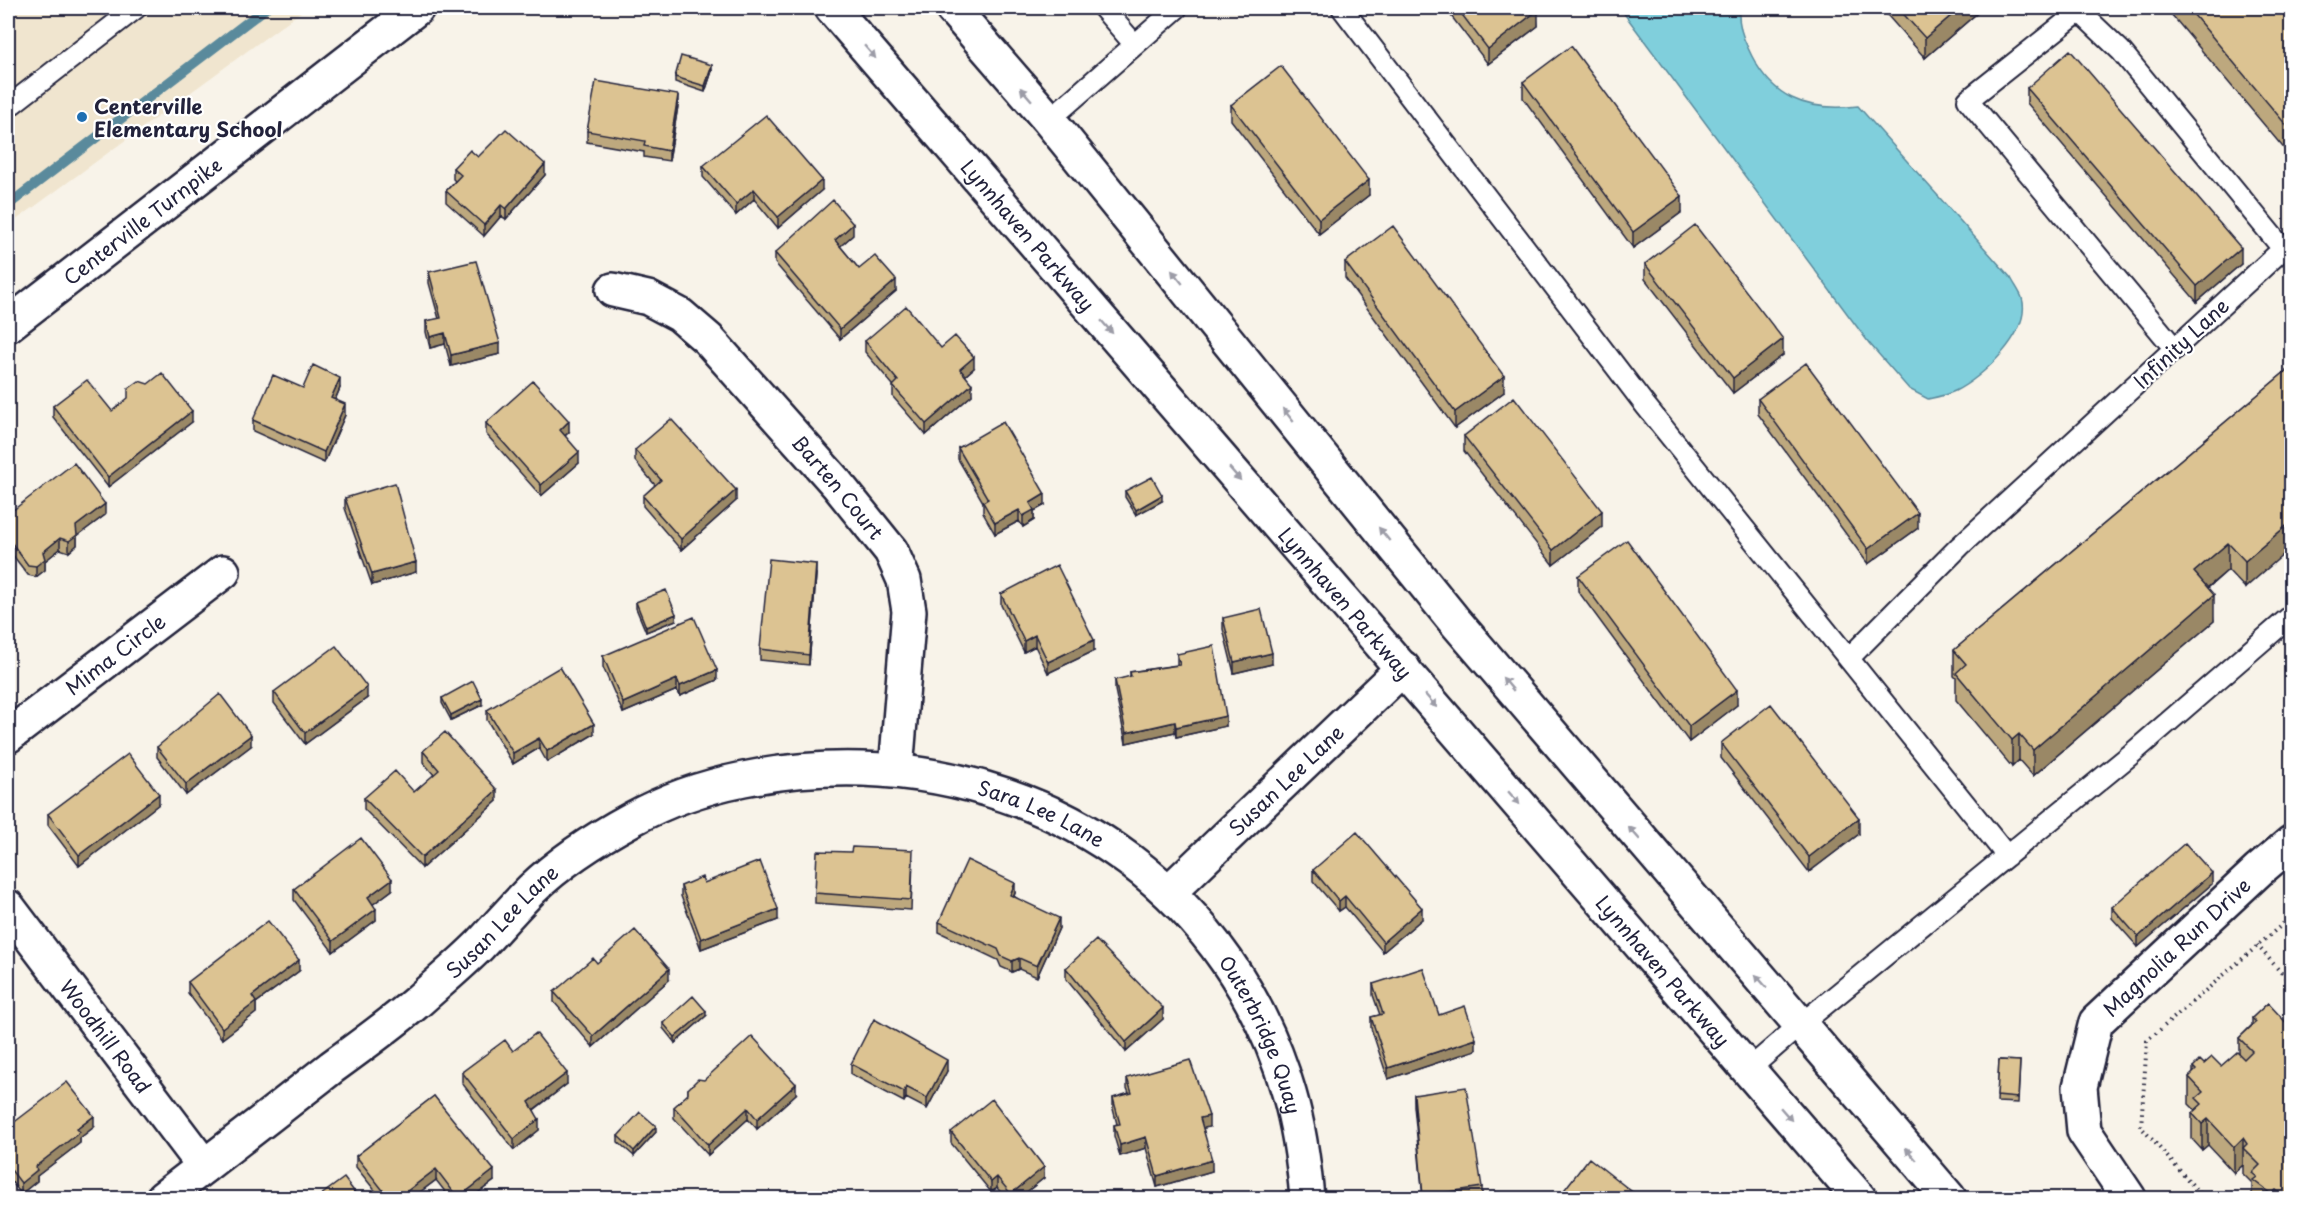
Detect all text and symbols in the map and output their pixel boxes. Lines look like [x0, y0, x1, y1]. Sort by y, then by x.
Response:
one-way arrow [863, 44, 876, 59]
one-way arrow [1020, 87, 1033, 102]
place label: Centerville Elementary School [94, 91, 282, 144]
marker: Centerville Elementary School [75, 110, 89, 124]
street label: Centerville Turnpike [57, 150, 228, 292]
street label: Lynnhaven Parkway [954, 153, 1102, 318]
one-way arrow [1170, 269, 1183, 285]
street label: Infinity Lane [2126, 291, 2236, 395]
one-way arrow [1100, 319, 1113, 334]
one-way arrow [1281, 407, 1294, 423]
street label: Barten Court [785, 428, 891, 546]
one-way arrow [1228, 466, 1241, 481]
street label: Lynnhaven Parkway [1271, 521, 1420, 686]
one-way arrow [1378, 526, 1391, 542]
street label: Mima Circle [59, 606, 172, 702]
one-way arrow [1502, 677, 1515, 692]
one-way arrow [1424, 693, 1437, 708]
street label: Susan Lee Lane [1221, 717, 1351, 843]
street label: Sara Lee Lane [974, 772, 1111, 854]
one-way arrow [1507, 790, 1520, 805]
one-way arrow [1628, 825, 1641, 841]
street label: Susan Lee Lane [439, 857, 565, 985]
street label: Magnolia Run Drive [2096, 870, 2257, 1023]
street label: Lynnhaven Parkway [1589, 888, 1737, 1053]
street label: Outerbridge Quay [1212, 949, 1309, 1117]
street label: Woodhill Road [53, 973, 159, 1099]
one-way arrow [1755, 973, 1768, 989]
one-way arrow [1780, 1106, 1793, 1122]
one-way arrow [1905, 1147, 1918, 1162]

